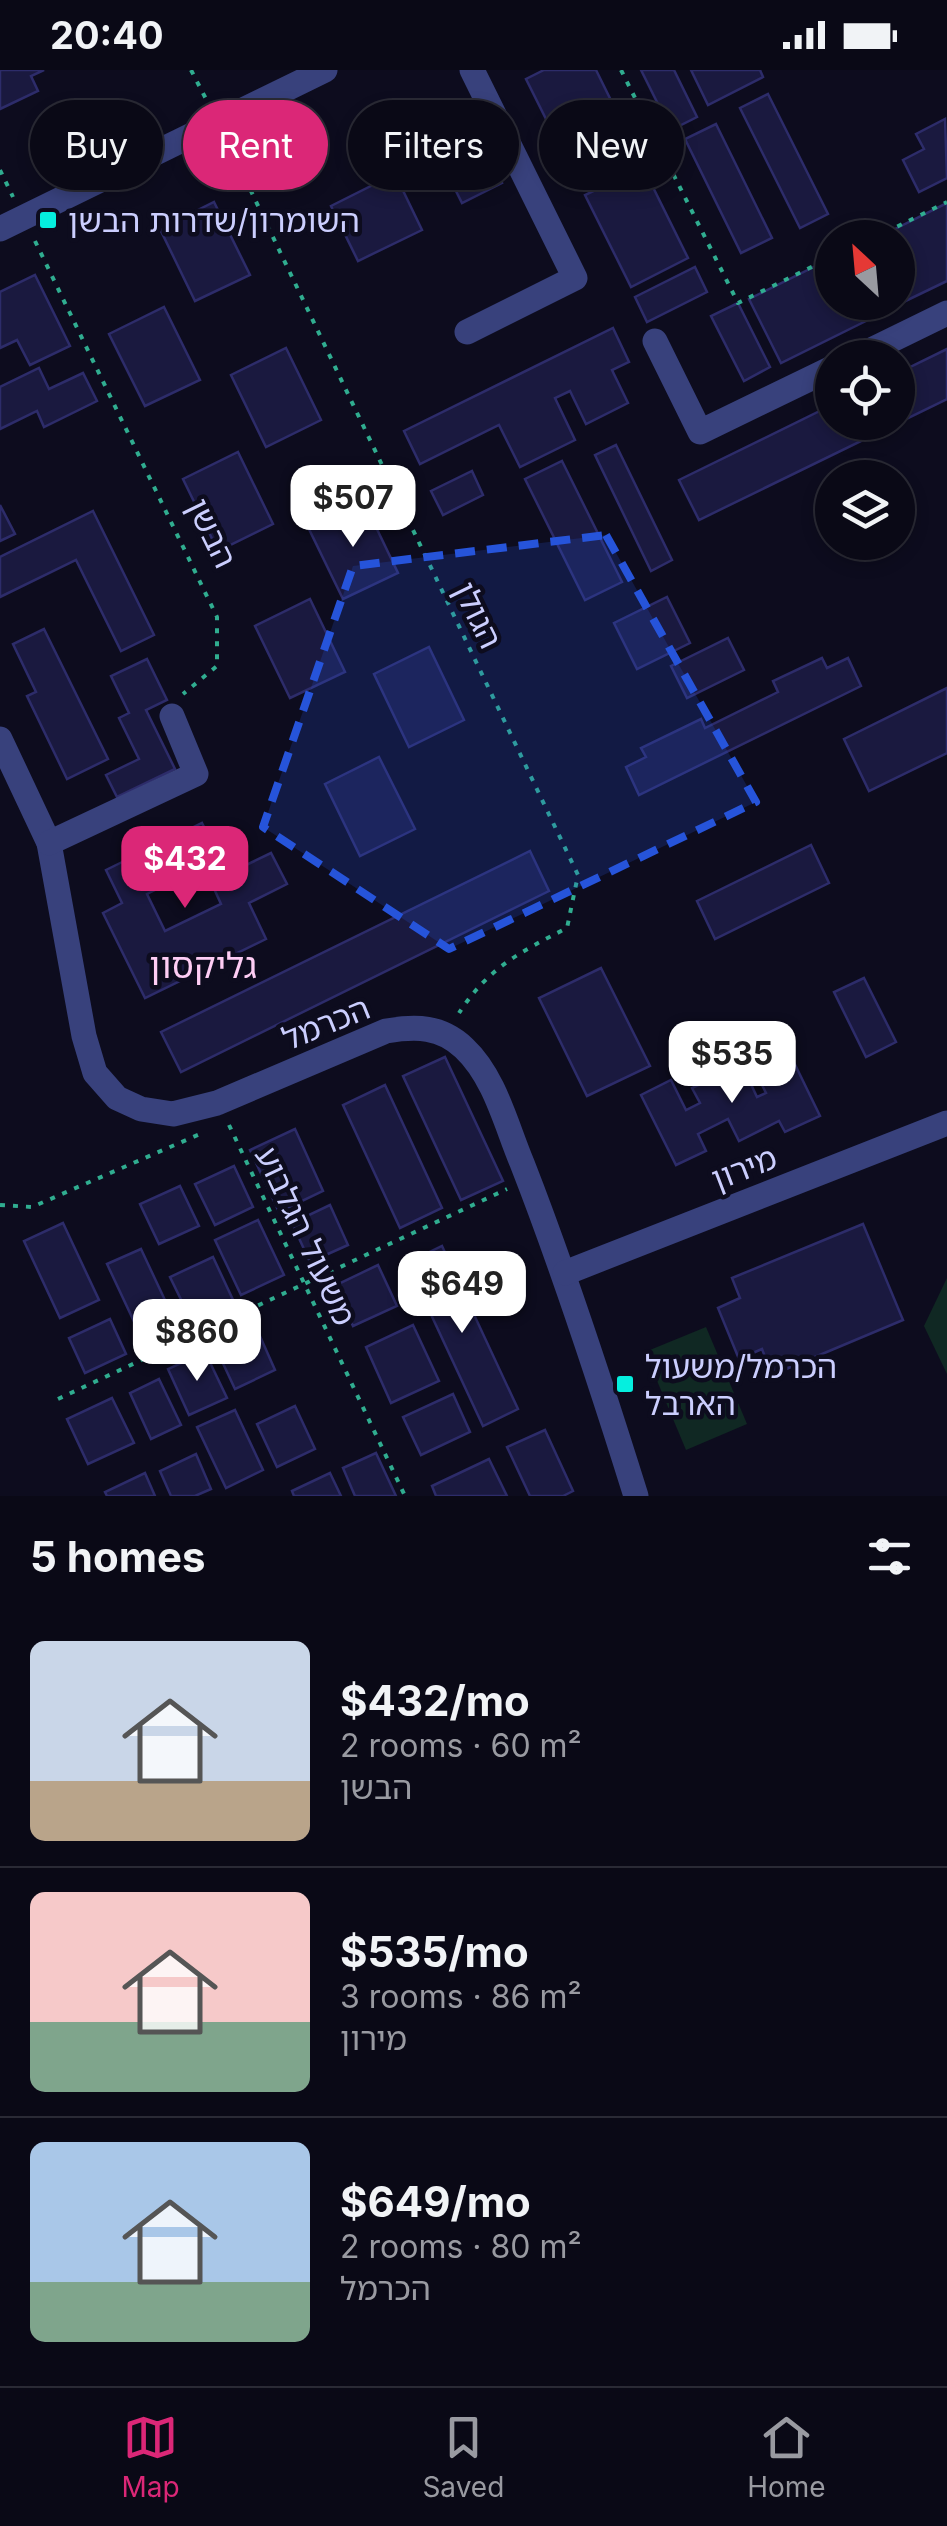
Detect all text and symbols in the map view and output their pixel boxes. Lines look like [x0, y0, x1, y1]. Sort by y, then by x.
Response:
text: 20:40 [50, 12, 164, 58]
chip: Buy [30, 100, 163, 190]
chip: Rent [183, 100, 328, 190]
chip: Filters [348, 100, 519, 190]
chip: New [539, 100, 684, 190]
place label: השומרון/שדרות הבשן [68, 201, 360, 240]
marker: השומרון/שדרות הבשן [37, 209, 59, 231]
north arrow [815, 220, 915, 320]
map controls [815, 220, 915, 560]
button: locate [815, 340, 915, 440]
button: layers [815, 460, 915, 560]
pin: $507 [294, 465, 412, 550]
text: $507 [313, 478, 393, 517]
street label: הבשן [179, 492, 245, 574]
street label: הגולן [445, 575, 511, 655]
pin: $432 [126, 826, 244, 911]
text: $432 [143, 839, 227, 878]
district label: גליקסון [149, 944, 257, 986]
street label: הכרמל [277, 988, 375, 1058]
pin: $535 [673, 1021, 791, 1106]
text: $535 [691, 1034, 773, 1073]
street label: מירון [706, 1138, 782, 1198]
street label: משעול הגלבוע [248, 1140, 364, 1332]
pin: $649 [403, 1251, 521, 1336]
text: $649 [420, 1264, 504, 1303]
pin: $860 [138, 1299, 256, 1384]
text: $860 [155, 1312, 239, 1351]
place label: הכרמל/משעול הארבל [645, 1347, 837, 1423]
marker: הכרמל/משעול הארבל [614, 1373, 636, 1395]
icon: filters [862, 1529, 917, 1584]
text: 5 homes [30, 1531, 206, 1582]
text: $432/mo [340, 1675, 530, 1726]
icon: home [110, 1681, 230, 1801]
text: 2 rooms · 60 m² [340, 1726, 582, 1765]
text: הבשן [340, 1768, 412, 1807]
text: $535/mo [340, 1926, 529, 1977]
icon: home [110, 1932, 230, 2052]
text: 3 rooms · 86 m² [340, 1977, 582, 2016]
text: מירון [340, 2019, 407, 2058]
text: $649/mo [340, 2176, 531, 2227]
icon: home [110, 2182, 230, 2302]
text: 2 rooms · 80 m² [340, 2227, 582, 2266]
text: הכרמל [340, 2269, 431, 2308]
tab: Map [121, 2410, 180, 2504]
tab: Saved [422, 2410, 504, 2504]
tab: Home [747, 2410, 826, 2504]

